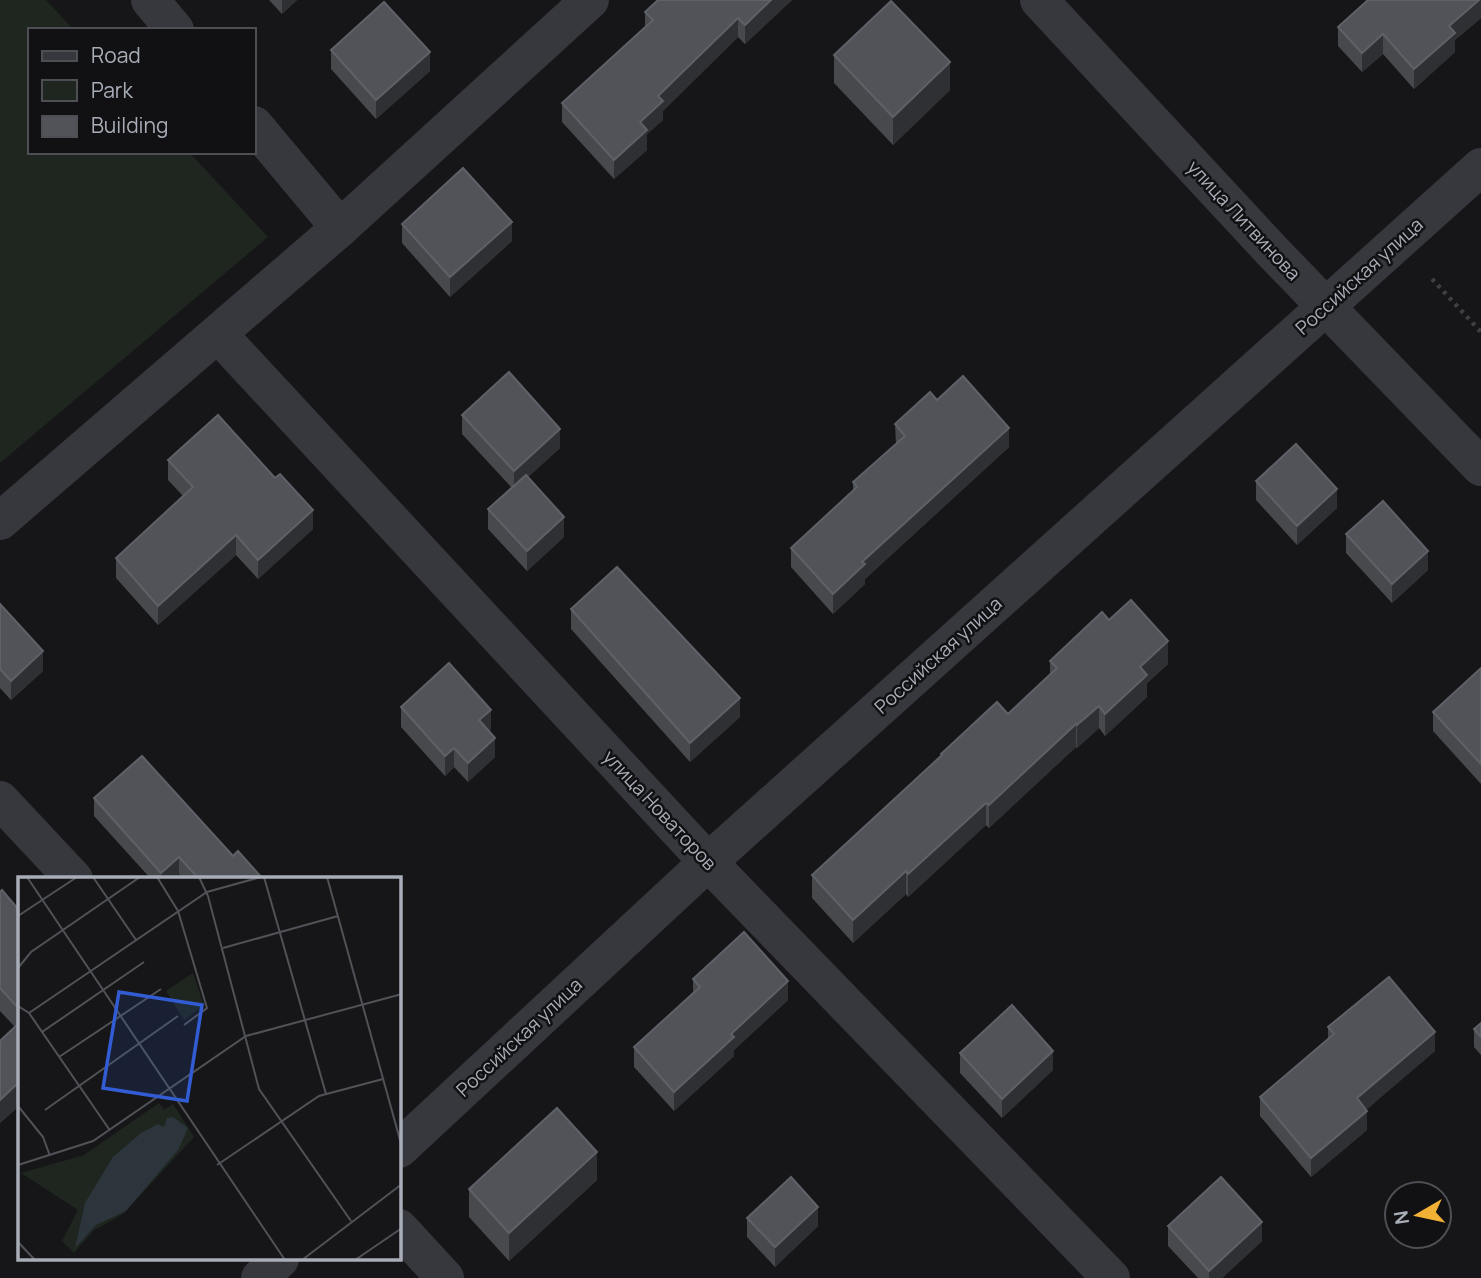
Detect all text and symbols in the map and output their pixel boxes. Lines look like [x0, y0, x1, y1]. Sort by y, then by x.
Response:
legend [28, 28, 256, 154]
text: Road [91, 41, 141, 69]
text: Park [91, 76, 133, 104]
text: Building [91, 111, 168, 139]
street label: улица Литвинова [1182, 154, 1306, 286]
street label: Российская улица [1290, 212, 1428, 340]
street label: Российская улица [869, 591, 1007, 719]
street label: улица Новаторов [597, 744, 723, 876]
inset map [18, 877, 401, 1260]
street label: Российская улица [450, 972, 588, 1102]
north arrow [1383, 1180, 1453, 1250]
text: N [1387, 1209, 1415, 1226]

